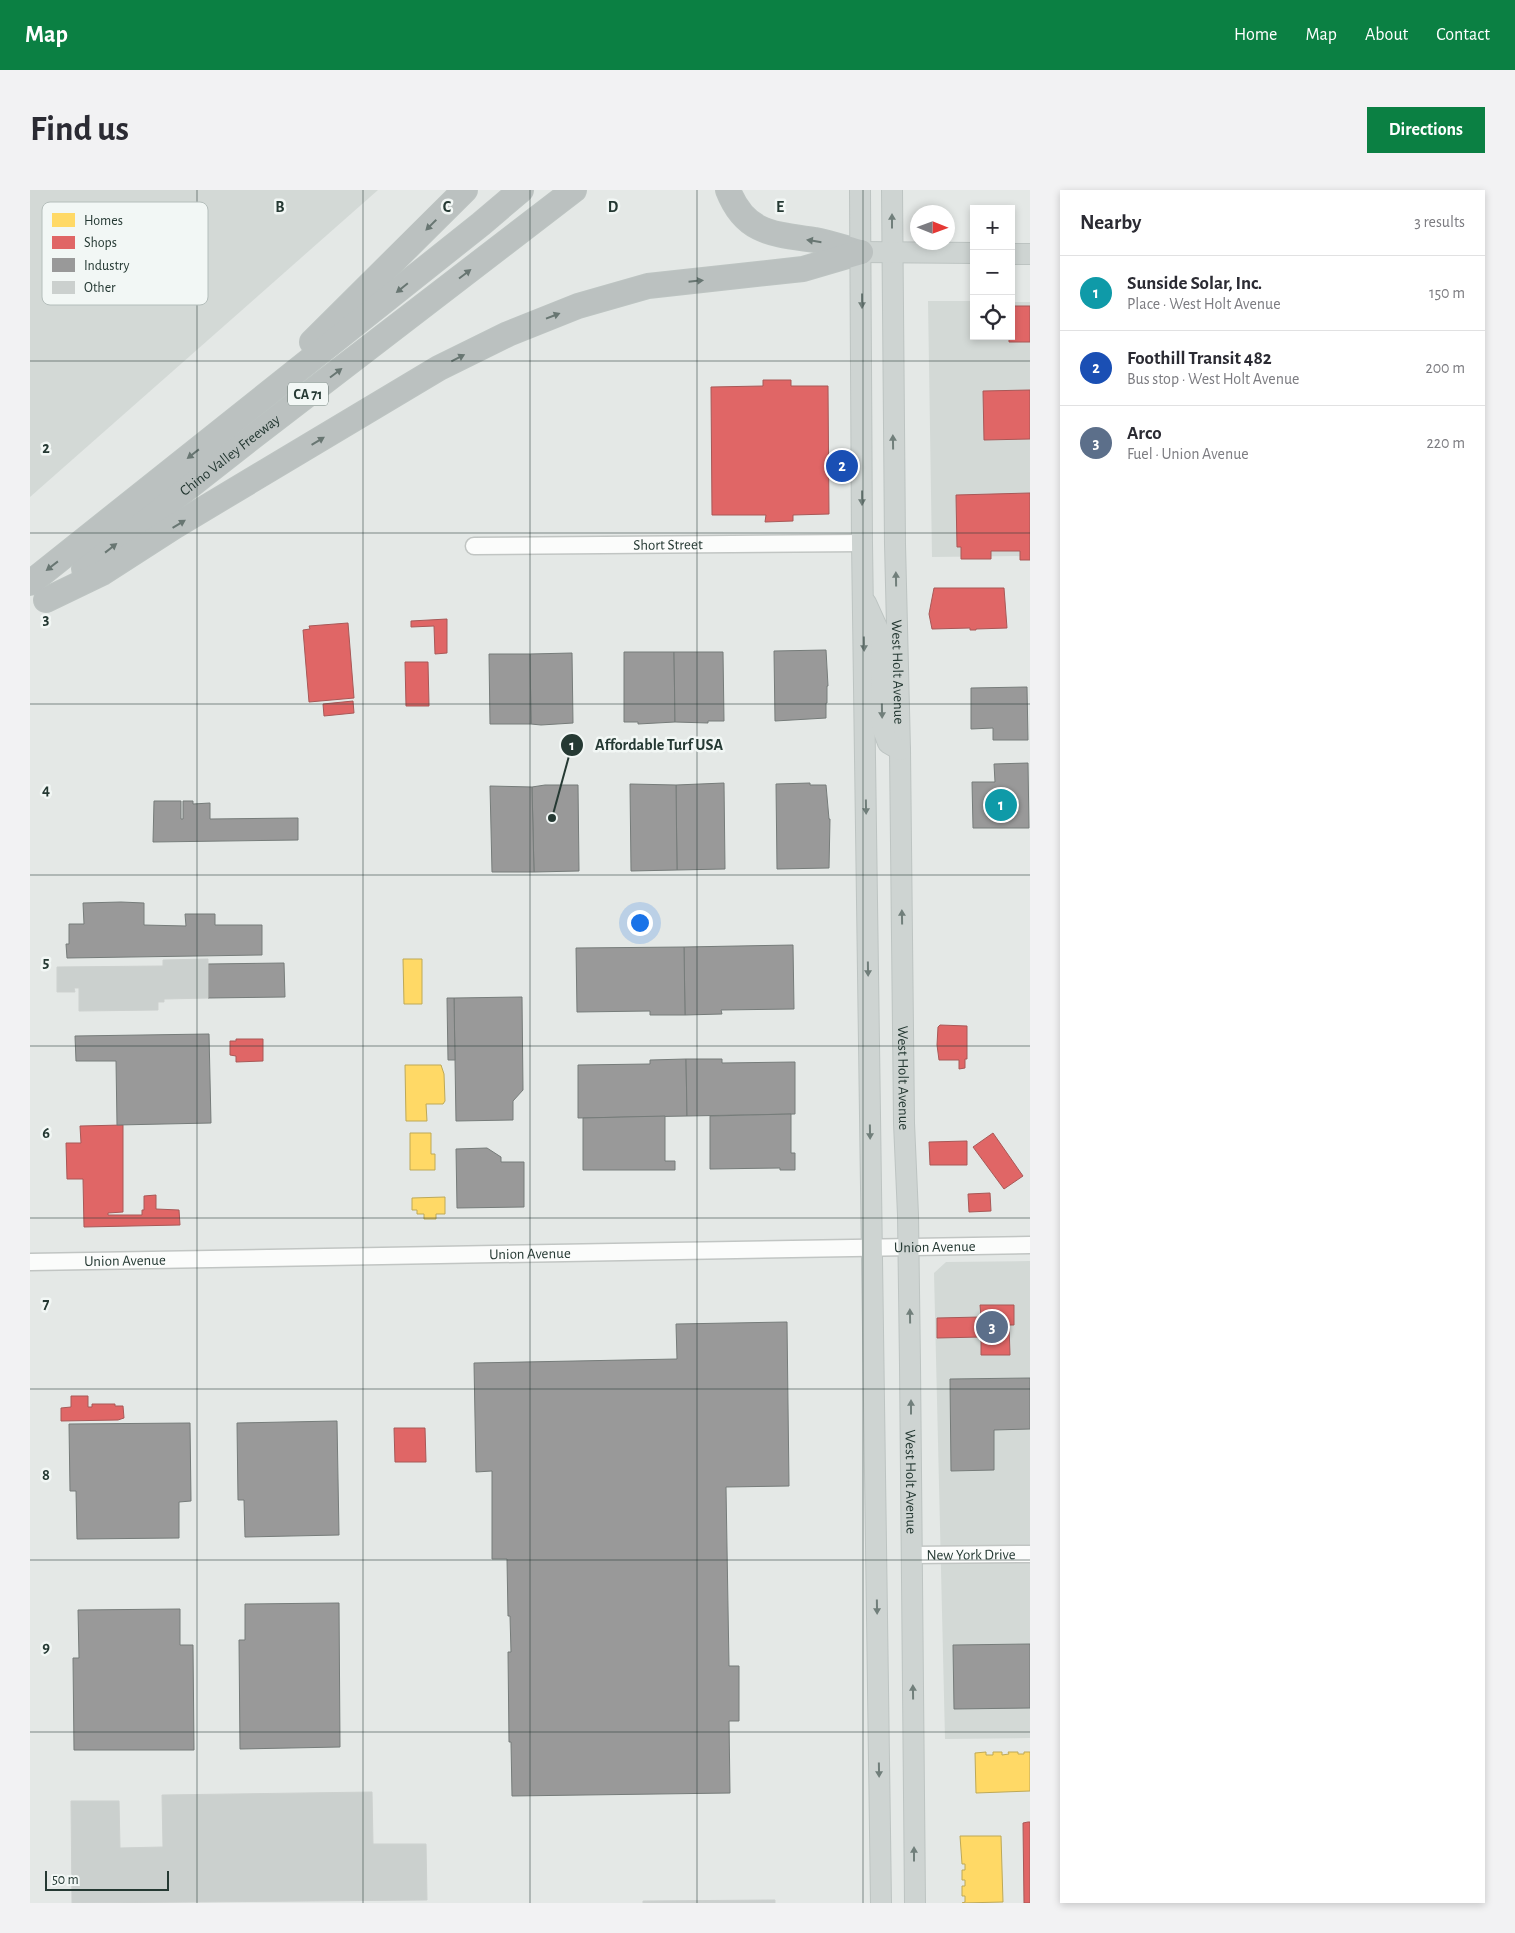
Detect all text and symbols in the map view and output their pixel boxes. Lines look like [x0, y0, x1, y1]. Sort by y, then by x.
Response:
text: Map [25, 23, 68, 47]
text: Home [1234, 26, 1277, 44]
text: Map [1305, 26, 1337, 44]
text: About [1365, 26, 1408, 44]
text: Contact [1436, 26, 1490, 44]
button: Directions [1367, 107, 1485, 153]
text: Find us [30, 112, 129, 147]
text: B [275, 199, 285, 215]
text: C [443, 199, 452, 215]
text: D [608, 199, 619, 215]
text: E [776, 199, 784, 215]
legend [42, 202, 208, 305]
north arrow [910, 205, 955, 250]
map controls [970, 205, 1015, 340]
button: + [970, 205, 1015, 250]
one-way arrow [888, 212, 896, 228]
text: Nearby [1080, 212, 1141, 233]
text: Homes [84, 214, 123, 228]
text: 3 results [1414, 214, 1465, 230]
one-way arrow [425, 219, 437, 231]
text: Shops [84, 236, 117, 250]
one-way arrow [806, 236, 822, 244]
button: − [970, 250, 1015, 295]
text: Industry [84, 259, 130, 273]
one-way arrow [458, 268, 471, 279]
text: Sunside Solar, Inc. [1127, 274, 1262, 293]
one-way arrow [689, 277, 705, 285]
text: Other [84, 281, 116, 295]
one-way arrow [396, 282, 409, 293]
text: 1 [1093, 285, 1099, 301]
text: 150 m [1429, 285, 1465, 301]
one-way arrow [858, 293, 866, 309]
button: locate [970, 295, 1015, 340]
text: Place · West Holt Avenue [1127, 296, 1281, 312]
one-way arrow [546, 312, 561, 319]
text: Foothill Transit 482 [1127, 349, 1272, 368]
one-way arrow [451, 354, 465, 362]
text: 2 [1092, 360, 1100, 376]
text: 200 m [1425, 360, 1465, 376]
one-way arrow [329, 367, 342, 378]
text: Bus stop · West Holt Avenue [1127, 371, 1300, 387]
road number: CA 71 [288, 382, 328, 405]
street label: Chino Valley Freeway [177, 411, 283, 499]
text: Arco [1127, 424, 1162, 443]
one-way arrow [889, 434, 897, 450]
text: 3 [1093, 435, 1099, 451]
text: 220 m [1427, 435, 1465, 451]
one-way arrow [312, 436, 325, 446]
text: 2 [42, 440, 50, 456]
text: Fuel · Union Avenue [1127, 446, 1249, 462]
pin: 2 [826, 447, 858, 485]
one-way arrow [187, 449, 200, 460]
one-way arrow [858, 491, 866, 507]
one-way arrow [172, 520, 185, 529]
street label: Short Street [633, 537, 703, 553]
one-way arrow [104, 542, 117, 553]
one-way arrow [45, 561, 59, 571]
one-way arrow [891, 571, 899, 587]
text: 3 [43, 611, 50, 627]
street label: West Holt Avenue [889, 619, 906, 725]
one-way arrow [860, 636, 868, 652]
one-way arrow [878, 703, 886, 719]
callout: Affordable Turf USA [559, 729, 733, 760]
text: Affordable Turf USA [595, 737, 723, 753]
text: 1 [569, 738, 575, 753]
text: 4 [42, 782, 50, 798]
pin: 1 [985, 786, 1017, 824]
one-way arrow [862, 799, 870, 815]
one-way arrow [898, 909, 906, 925]
your location [627, 910, 653, 936]
text: 5 [43, 954, 50, 970]
one-way arrow [864, 961, 872, 977]
street label: West Holt Avenue [895, 1026, 911, 1131]
one-way arrow [866, 1124, 874, 1140]
text: 6 [42, 1125, 50, 1141]
street label: Union Avenue [894, 1239, 976, 1255]
street label: Union Avenue [489, 1246, 571, 1262]
street label: Union Avenue [84, 1253, 166, 1269]
text: 7 [43, 1296, 50, 1312]
one-way arrow [906, 1308, 914, 1324]
pin: 3 [976, 1308, 1008, 1346]
one-way arrow [907, 1399, 915, 1415]
street label: West Holt Avenue [903, 1429, 919, 1534]
text: 8 [42, 1467, 50, 1483]
street label: New York Drive [926, 1547, 1016, 1563]
one-way arrow [873, 1600, 881, 1616]
text: 9 [42, 1639, 50, 1655]
one-way arrow [909, 1684, 917, 1700]
one-way arrow [875, 1762, 883, 1778]
one-way arrow [910, 1846, 918, 1862]
scale bar [45, 1868, 169, 1891]
text: 50 m [52, 1873, 79, 1887]

